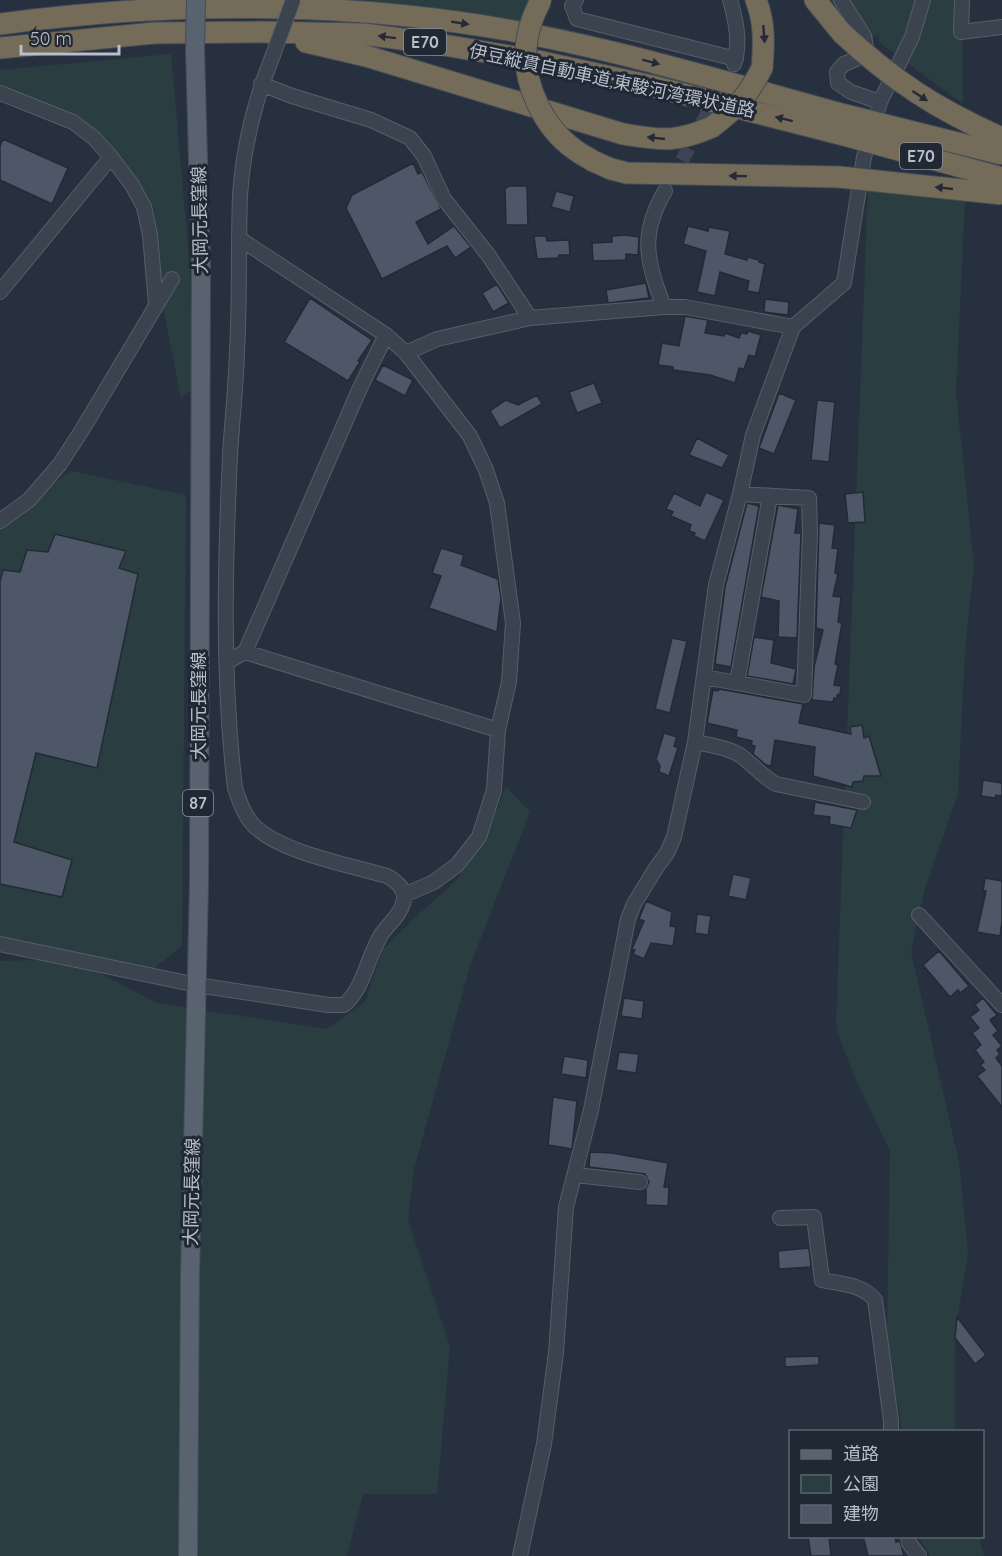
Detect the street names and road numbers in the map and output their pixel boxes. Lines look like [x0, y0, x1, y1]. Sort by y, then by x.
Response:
road number: E70 [404, 29, 446, 55]
street label: 伊豆縦貫自動車道;東駿河湾環状道路 [467, 39, 757, 122]
road number: E70 [900, 143, 942, 169]
street label: 大岡元長窪線 [187, 166, 212, 274]
street label: 大岡元長窪線 [187, 652, 210, 760]
road number: 87 [183, 790, 213, 816]
street label: 大岡元長窪線 [179, 1138, 204, 1246]

